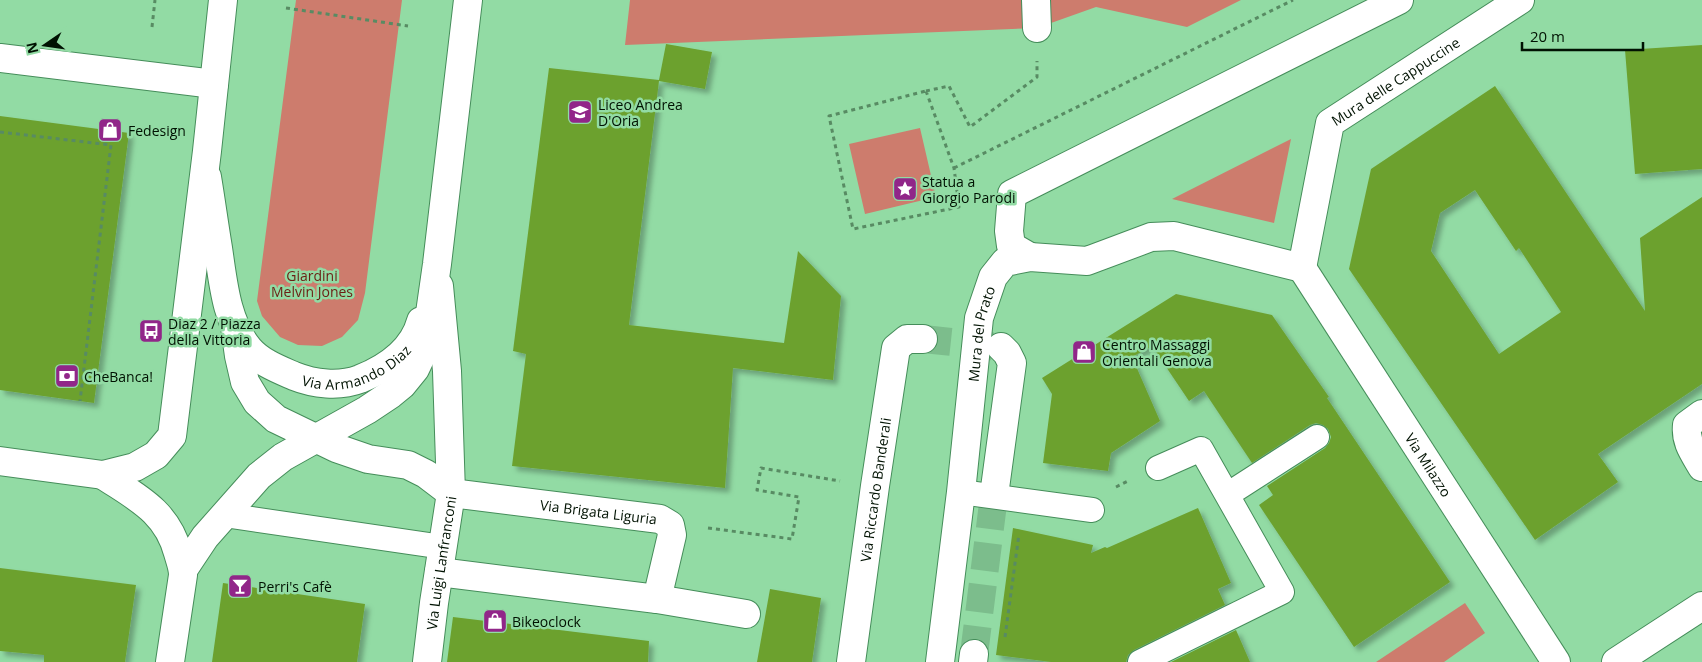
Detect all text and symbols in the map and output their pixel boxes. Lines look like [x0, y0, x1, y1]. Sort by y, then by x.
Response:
north arrow [20, 20, 70, 70]
scale bar [1522, 20, 1643, 52]
text: 20 m [1530, 26, 1565, 46]
street label: Mura delle Cappuccine [1327, 32, 1463, 129]
text: N [21, 40, 42, 56]
place label: Liceo Andrea D'Oria [598, 95, 683, 130]
school or university icon: Liceo Andrea D'Oria [567, 99, 593, 125]
shop icon: Fedesign [97, 117, 123, 143]
place label: Fedesign [128, 121, 186, 140]
place label: Statua a Giorgio Parodi [922, 172, 1016, 207]
place icon: Statua a Giorgio Parodi [892, 176, 918, 202]
park label: Giardini Melvin Jones [271, 266, 353, 301]
street label: Mura del Prato [963, 283, 999, 383]
place label: Diaz 2 / Piazza della Vittoria [168, 314, 261, 349]
bus stop icon: Diaz 2 / Piazza della Vittoria [138, 318, 164, 344]
place label: Centro Massaggi Orientali Genova [1102, 335, 1212, 370]
shop icon: Centro Massaggi Orientali Genova [1071, 339, 1097, 365]
street label: Via Armando Diaz [300, 341, 415, 393]
bank icon: CheBanca! [54, 363, 80, 389]
place label: CheBanca! [84, 367, 153, 386]
street label: Via Riccardo Banderali [855, 416, 895, 563]
street label: Via Milazzo [1401, 429, 1456, 500]
street label: Via Luigi Lanfranconi [421, 495, 460, 631]
street label: Via Brigata Liguria [539, 495, 658, 528]
bar icon: Perri's Cafè [227, 573, 253, 599]
place label: Perri's Cafè [258, 577, 332, 596]
shop icon: Bikeoclock [482, 608, 508, 634]
place label: Bikeoclock [512, 612, 582, 631]

